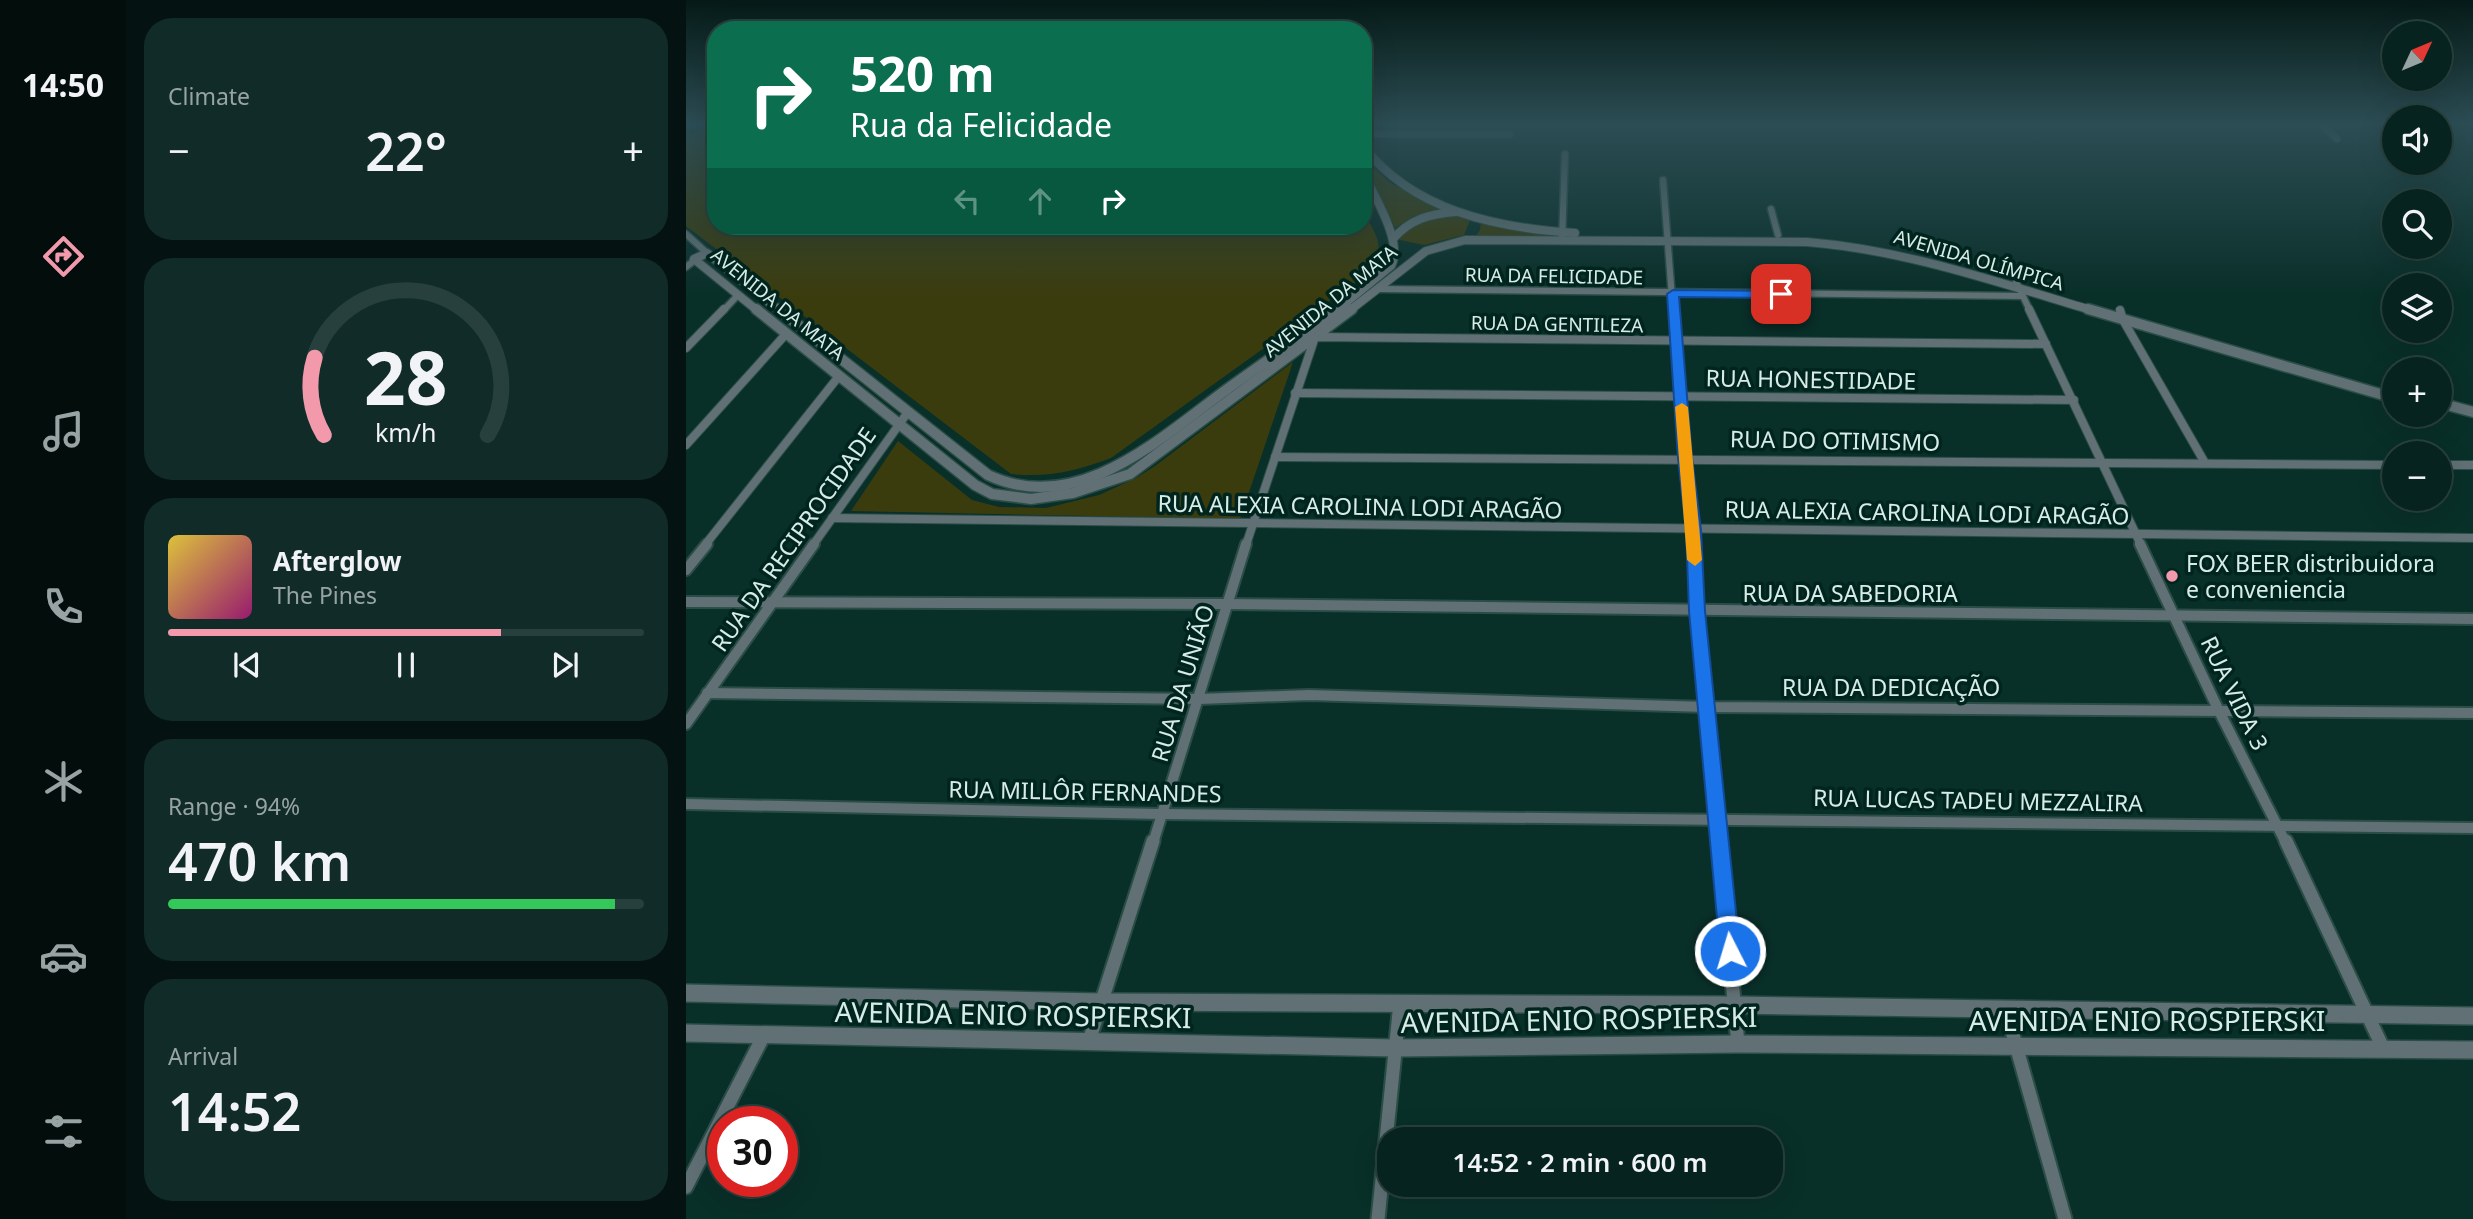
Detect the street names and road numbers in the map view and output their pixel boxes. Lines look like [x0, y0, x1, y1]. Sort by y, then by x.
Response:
street label: AVENIDA OLÍMPICA [1891, 223, 2068, 297]
street label: AVENIDA DA MATA [1258, 239, 1403, 363]
street label: AVENIDA DA MATA [706, 242, 851, 366]
street label: RUA DA FELICIDADE [1465, 261, 1643, 291]
street label: RUA DA GENTILEZA [1471, 309, 1644, 339]
street label: RUA HONESTIDADE [1705, 361, 1917, 397]
street label: RUA DA RECIPROCIDADE [703, 420, 883, 658]
street label: RUA DO OTIMISMO [1730, 422, 1940, 458]
street label: RUA ALEXIA CAROLINA LODI ARAGÃO [1157, 486, 1563, 526]
street label: RUA ALEXIA CAROLINA LODI ARAGÃO [1724, 492, 2130, 532]
street label: RUA DA SABEDORIA [1742, 577, 1958, 609]
street label: RUA DA UNIÃO [1143, 600, 1221, 766]
street label: RUA VIDA 3 [2194, 631, 2276, 755]
street label: RUA DA DEDICAÇÃO [1782, 671, 2000, 703]
street label: RUA MILLÔR FERNANDES [948, 773, 1222, 809]
street label: RUA LUCAS TADEU MEZZALIRA [1813, 781, 2143, 819]
street label: AVENIDA ENIO ROSPIERSKI [834, 992, 1192, 1036]
street label: AVENIDA ENIO ROSPIERSKI [1400, 997, 1758, 1041]
street label: AVENIDA ENIO ROSPIERSKI [1969, 1001, 2325, 1039]

